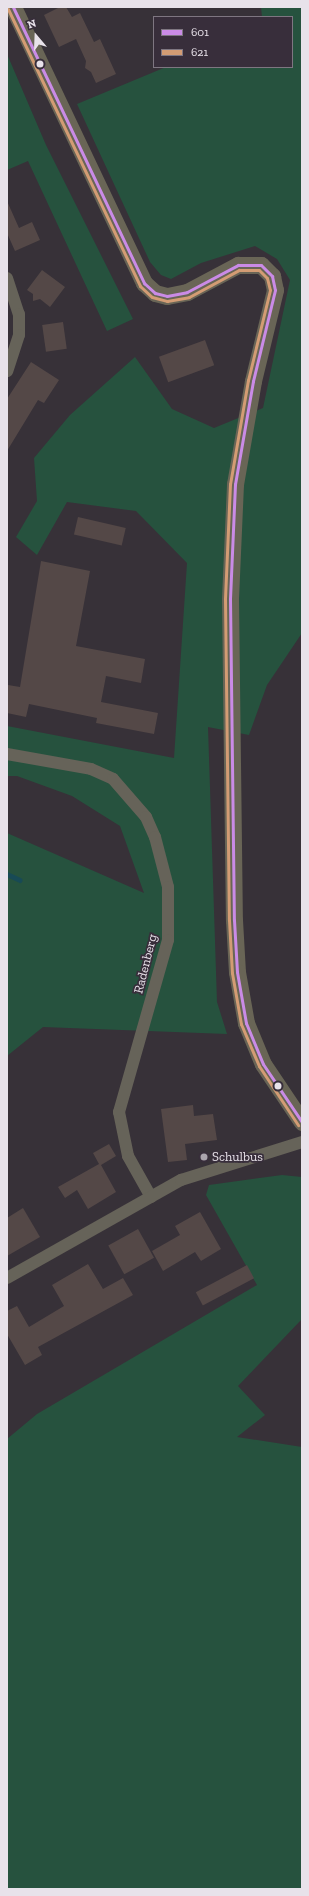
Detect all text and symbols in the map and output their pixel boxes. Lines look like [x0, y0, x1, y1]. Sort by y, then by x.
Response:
north arrow [16, 16, 56, 56]
legend [153, 16, 293, 68]
text: N [26, 17, 38, 32]
text: 601 [191, 25, 209, 39]
text: 621 [191, 45, 208, 59]
unlabelled marker [35, 59, 45, 69]
street label: Radenberg [131, 933, 161, 995]
unlabelled marker [273, 1081, 283, 1091]
place label: Schulbus [212, 1149, 263, 1165]
marker: Schulbus [199, 1152, 209, 1162]

